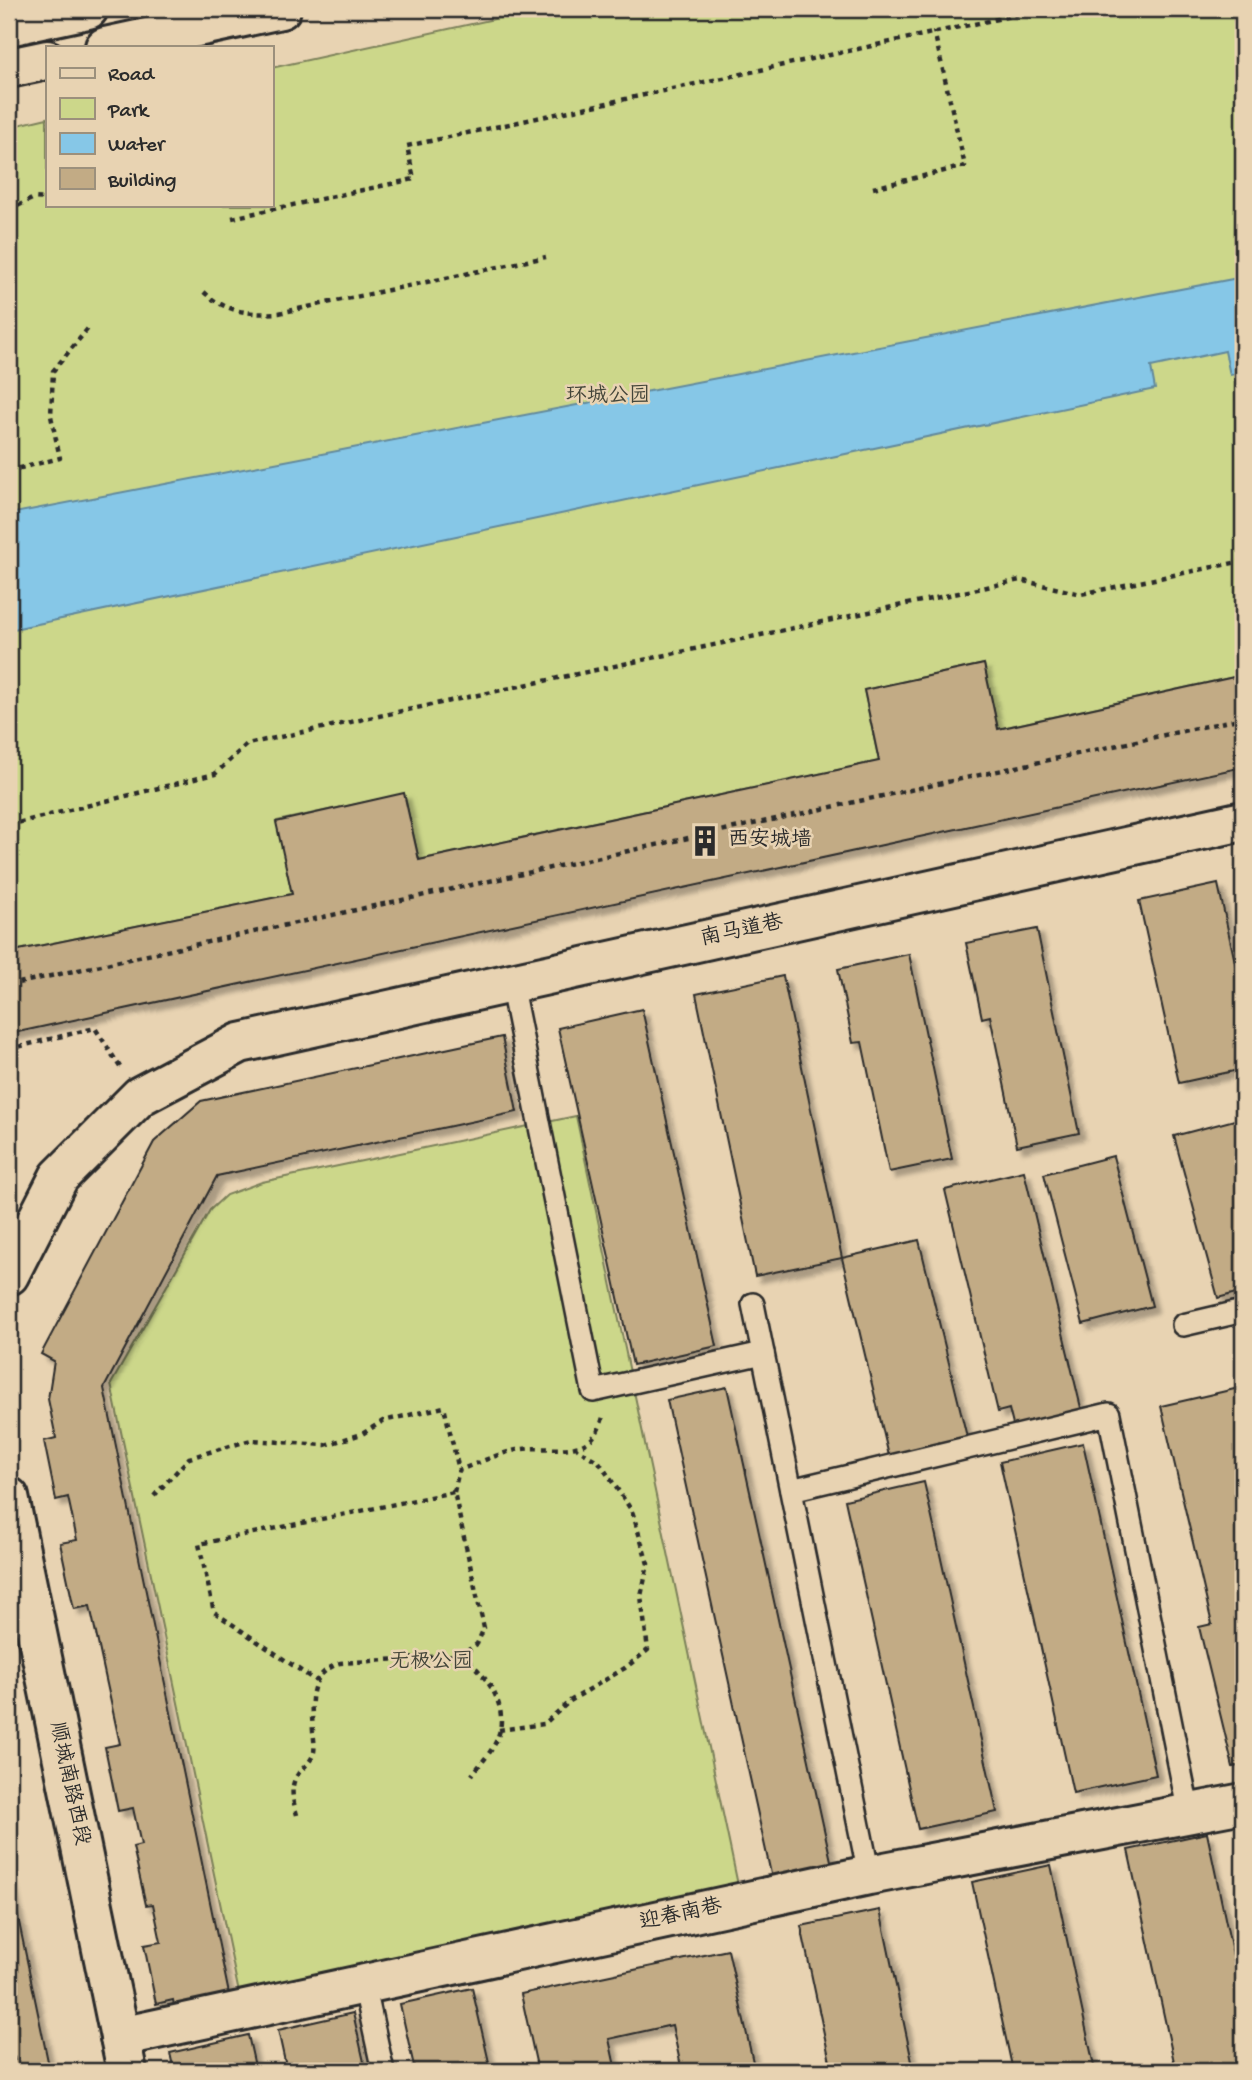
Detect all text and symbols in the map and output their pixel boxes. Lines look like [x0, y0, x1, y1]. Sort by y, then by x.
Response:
legend [46, 46, 273, 206]
text: Road [108, 64, 156, 89]
text: Park [107, 100, 151, 125]
text: Water [108, 134, 166, 159]
text: Building [107, 170, 177, 195]
park label: 环城公园 [566, 384, 650, 410]
building icon: 西安城墙 [688, 824, 722, 858]
place label: 西安城墙 [728, 827, 812, 854]
street label: 南马道巷 [698, 909, 786, 953]
park label: 无极公园 [389, 1650, 473, 1676]
street label: 顺城南路西段 [43, 1719, 95, 1848]
street label: 迎春南巷 [637, 1893, 725, 1937]

